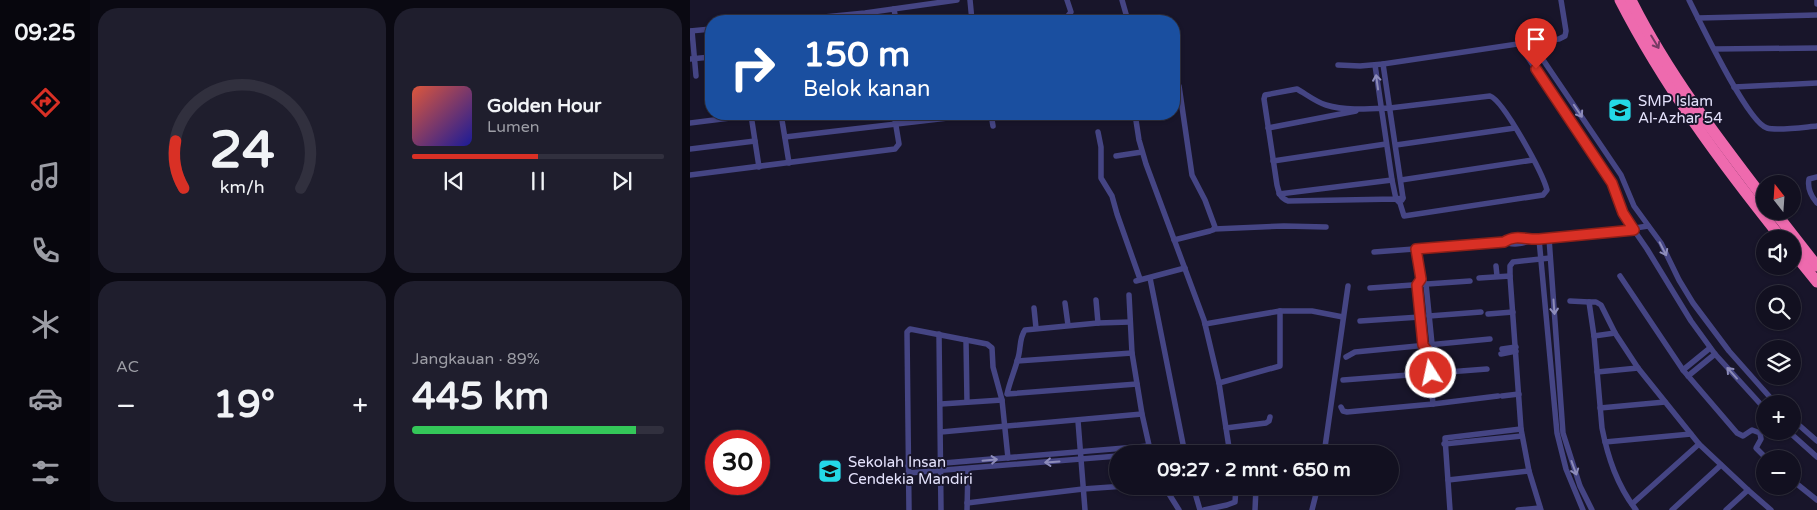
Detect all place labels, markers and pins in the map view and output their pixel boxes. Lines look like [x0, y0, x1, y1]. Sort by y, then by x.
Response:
pin [1515, 18, 1557, 69]
place label: SMP Islam Al-Azhar 54 [1638, 92, 1723, 127]
school or university icon: SMP Islam Al-Azhar 54 [1607, 97, 1633, 123]
place label: Sekolah Insan Cendekia Mandiri [848, 453, 973, 488]
school or university icon: Sekolah Insan Cendekia Mandiri [817, 458, 843, 484]

